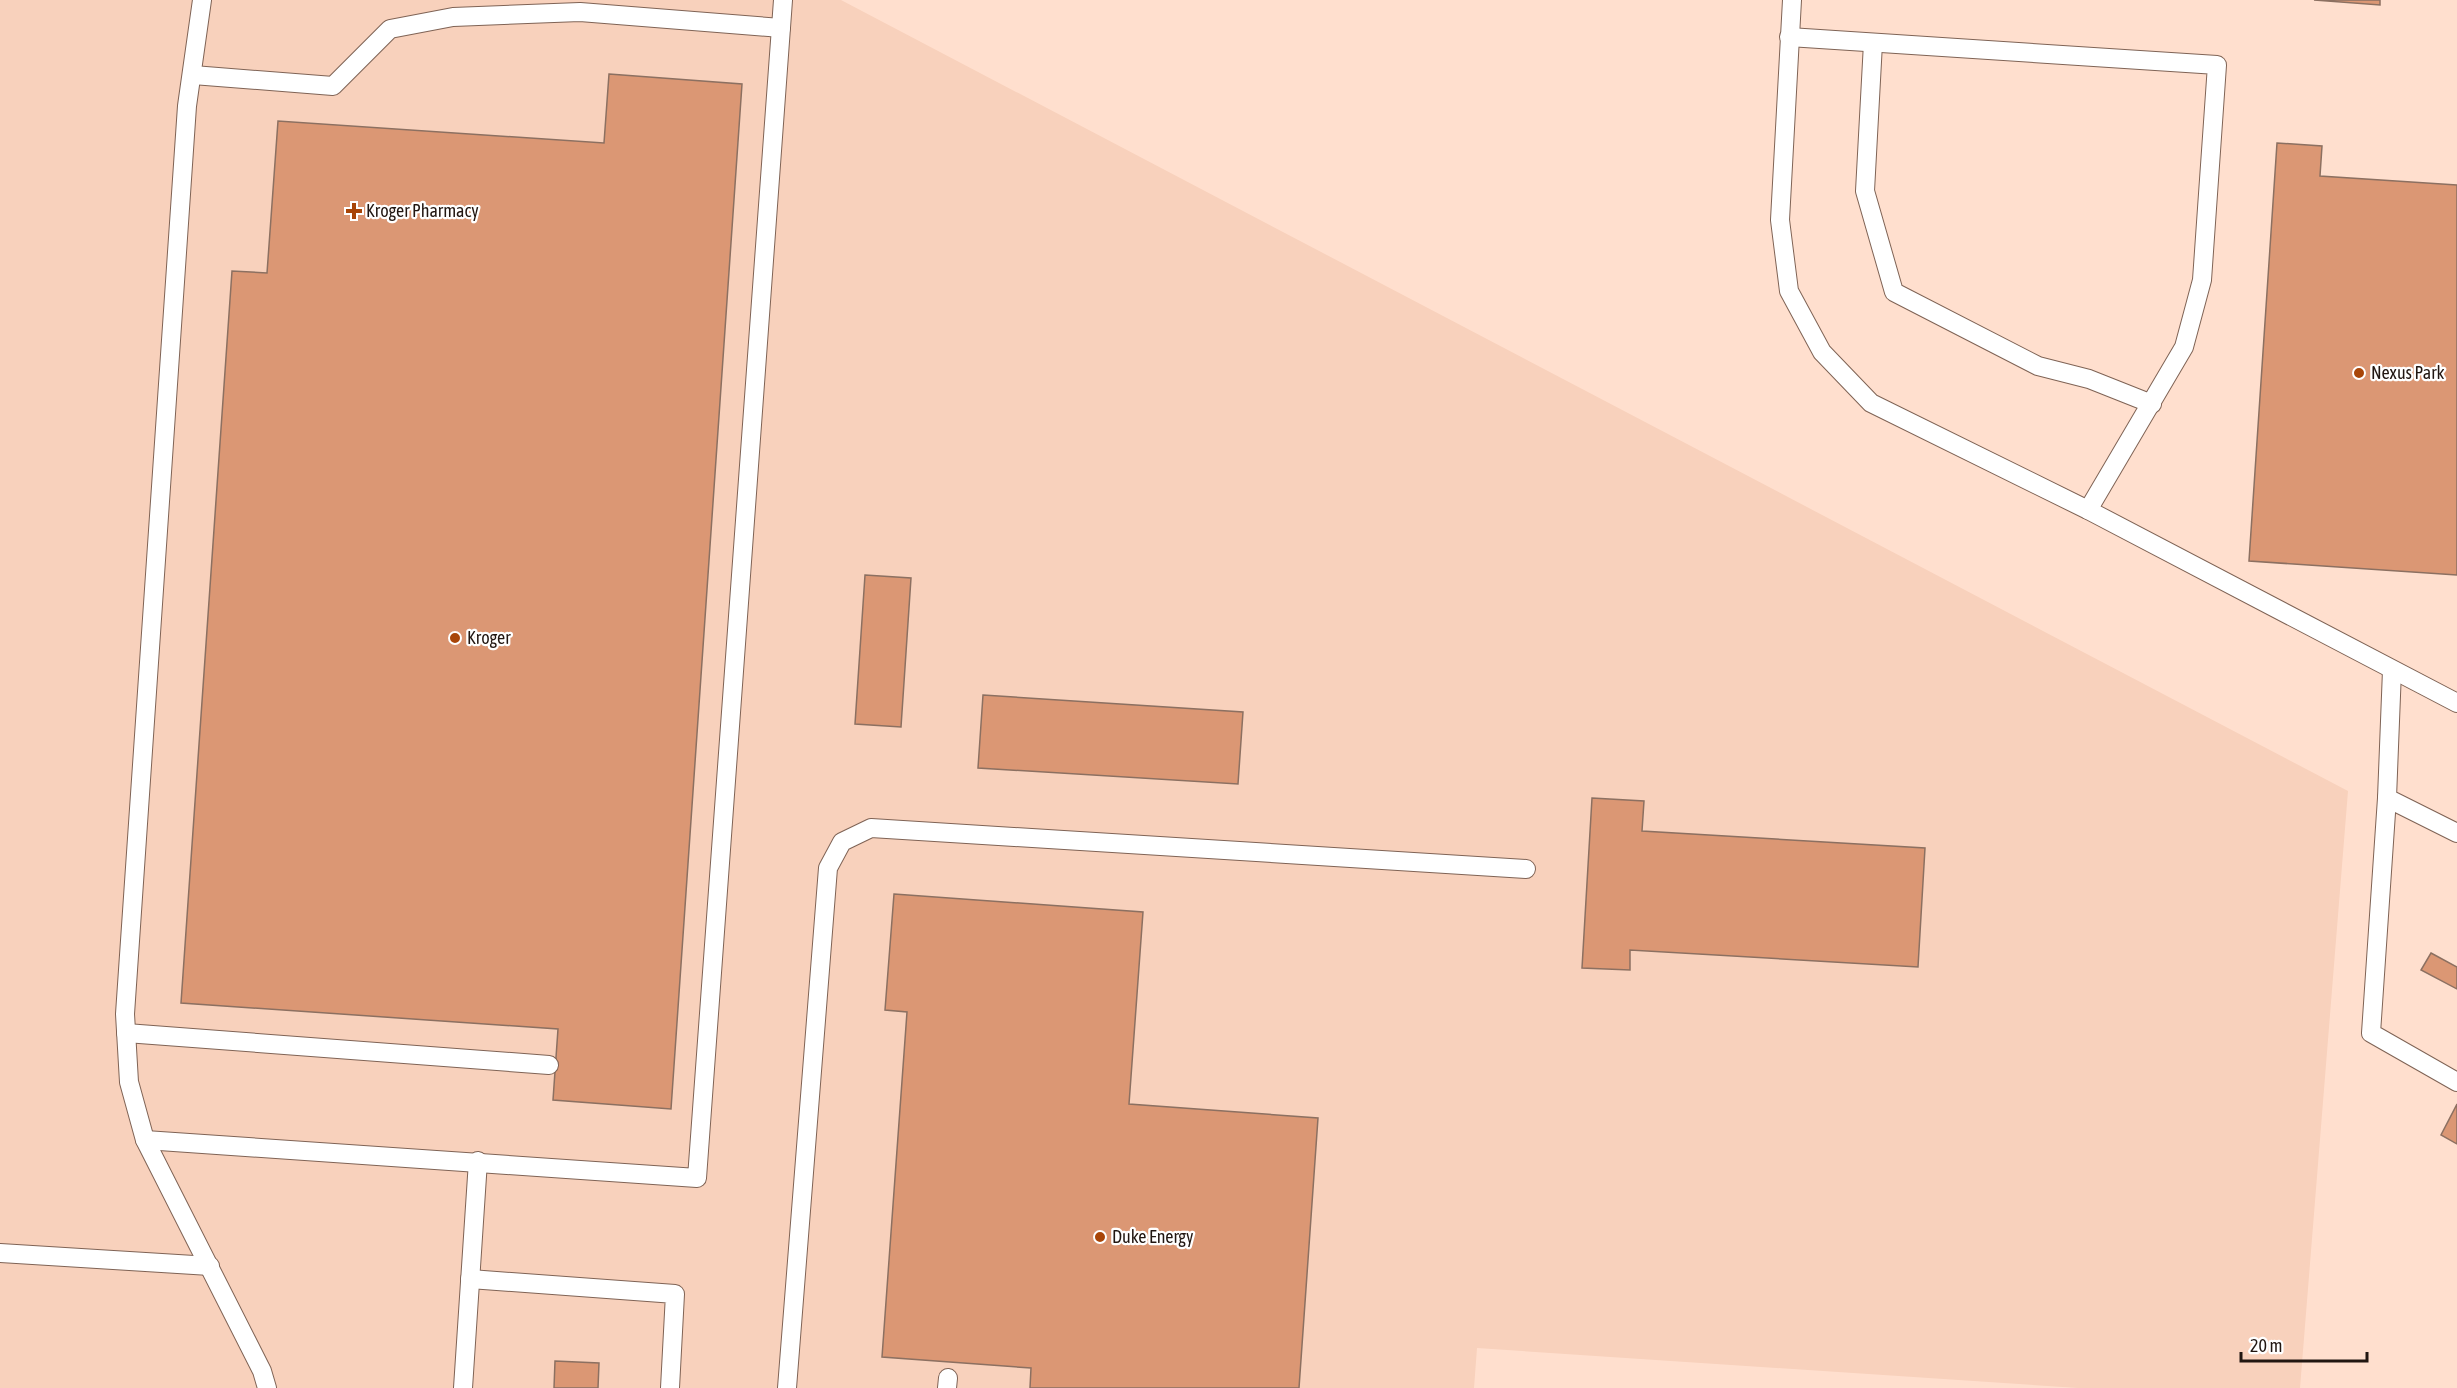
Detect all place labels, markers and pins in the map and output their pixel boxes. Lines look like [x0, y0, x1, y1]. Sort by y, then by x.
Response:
place label: Kroger Pharmacy [366, 200, 479, 221]
marker: Kroger Pharmacy [347, 204, 361, 218]
place label: Nexus Park [2371, 362, 2445, 383]
marker: Nexus Park [2352, 366, 2366, 380]
place label: Kroger [467, 627, 511, 648]
marker: Kroger [448, 631, 462, 645]
place label: Duke Energy [1112, 1226, 1193, 1247]
marker: Duke Energy [1093, 1230, 1107, 1244]

